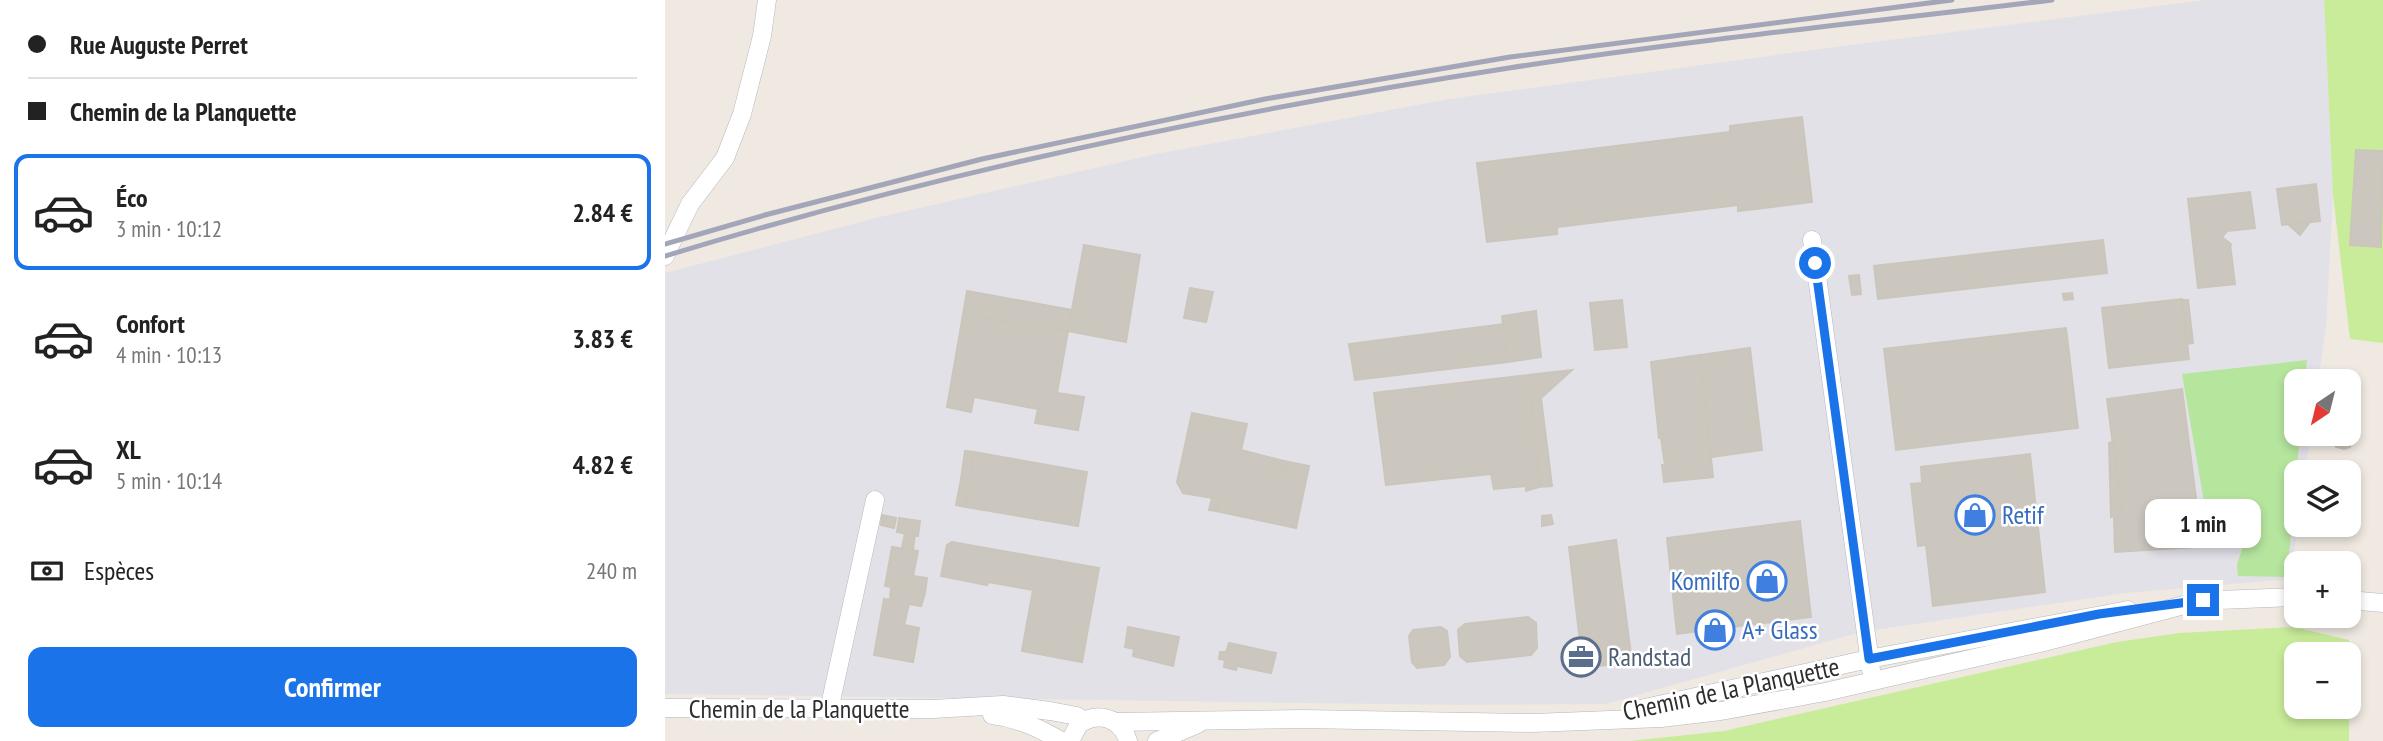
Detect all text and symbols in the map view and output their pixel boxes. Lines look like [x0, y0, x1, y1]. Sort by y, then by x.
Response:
text: Rue Auguste Perret [70, 28, 248, 61]
text: Chemin de la Planquette [70, 95, 297, 128]
icon: car [32, 181, 95, 244]
text: Éco [116, 181, 148, 214]
text: 2.84 € [572, 196, 633, 229]
text: 3 min · 10:12 [116, 214, 222, 243]
route start [1799, 247, 1831, 279]
icon: car [32, 307, 95, 370]
text: Confort [116, 307, 185, 340]
text: 3.83 € [572, 322, 633, 355]
text: 4 min · 10:13 [116, 340, 222, 369]
north arrow [2284, 369, 2361, 446]
map controls [2284, 369, 2361, 719]
icon: car [32, 433, 95, 496]
text: XL [116, 433, 141, 466]
text: 4.82 € [572, 448, 633, 481]
button: layers [2284, 460, 2361, 537]
text: 5 min · 10:14 [116, 466, 222, 495]
shop icon: Retif [1954, 494, 1996, 536]
place label: Retif [2002, 498, 2045, 531]
callout: 1 min [2145, 498, 2261, 548]
text: 1 min [2180, 509, 2226, 538]
button: + [2284, 551, 2361, 628]
icon: cash [28, 552, 66, 590]
text: Espèces [84, 554, 154, 587]
text: 240 m [586, 556, 637, 585]
shop icon: Komilfo [1746, 560, 1788, 602]
place label: Komilfo [1671, 564, 1740, 597]
route end [2187, 584, 2219, 616]
shop icon: A+ Glass [1694, 609, 1736, 651]
place label: A+ Glass [1742, 613, 1817, 646]
office icon: Randstad [1560, 636, 1602, 678]
place label: Randstad [1608, 640, 1691, 673]
button: − [2284, 642, 2361, 719]
button: Confirmer [28, 647, 637, 727]
street label: Chemin de la Planquette [1620, 649, 1842, 728]
street label: Chemin de la Planquette [689, 692, 909, 725]

